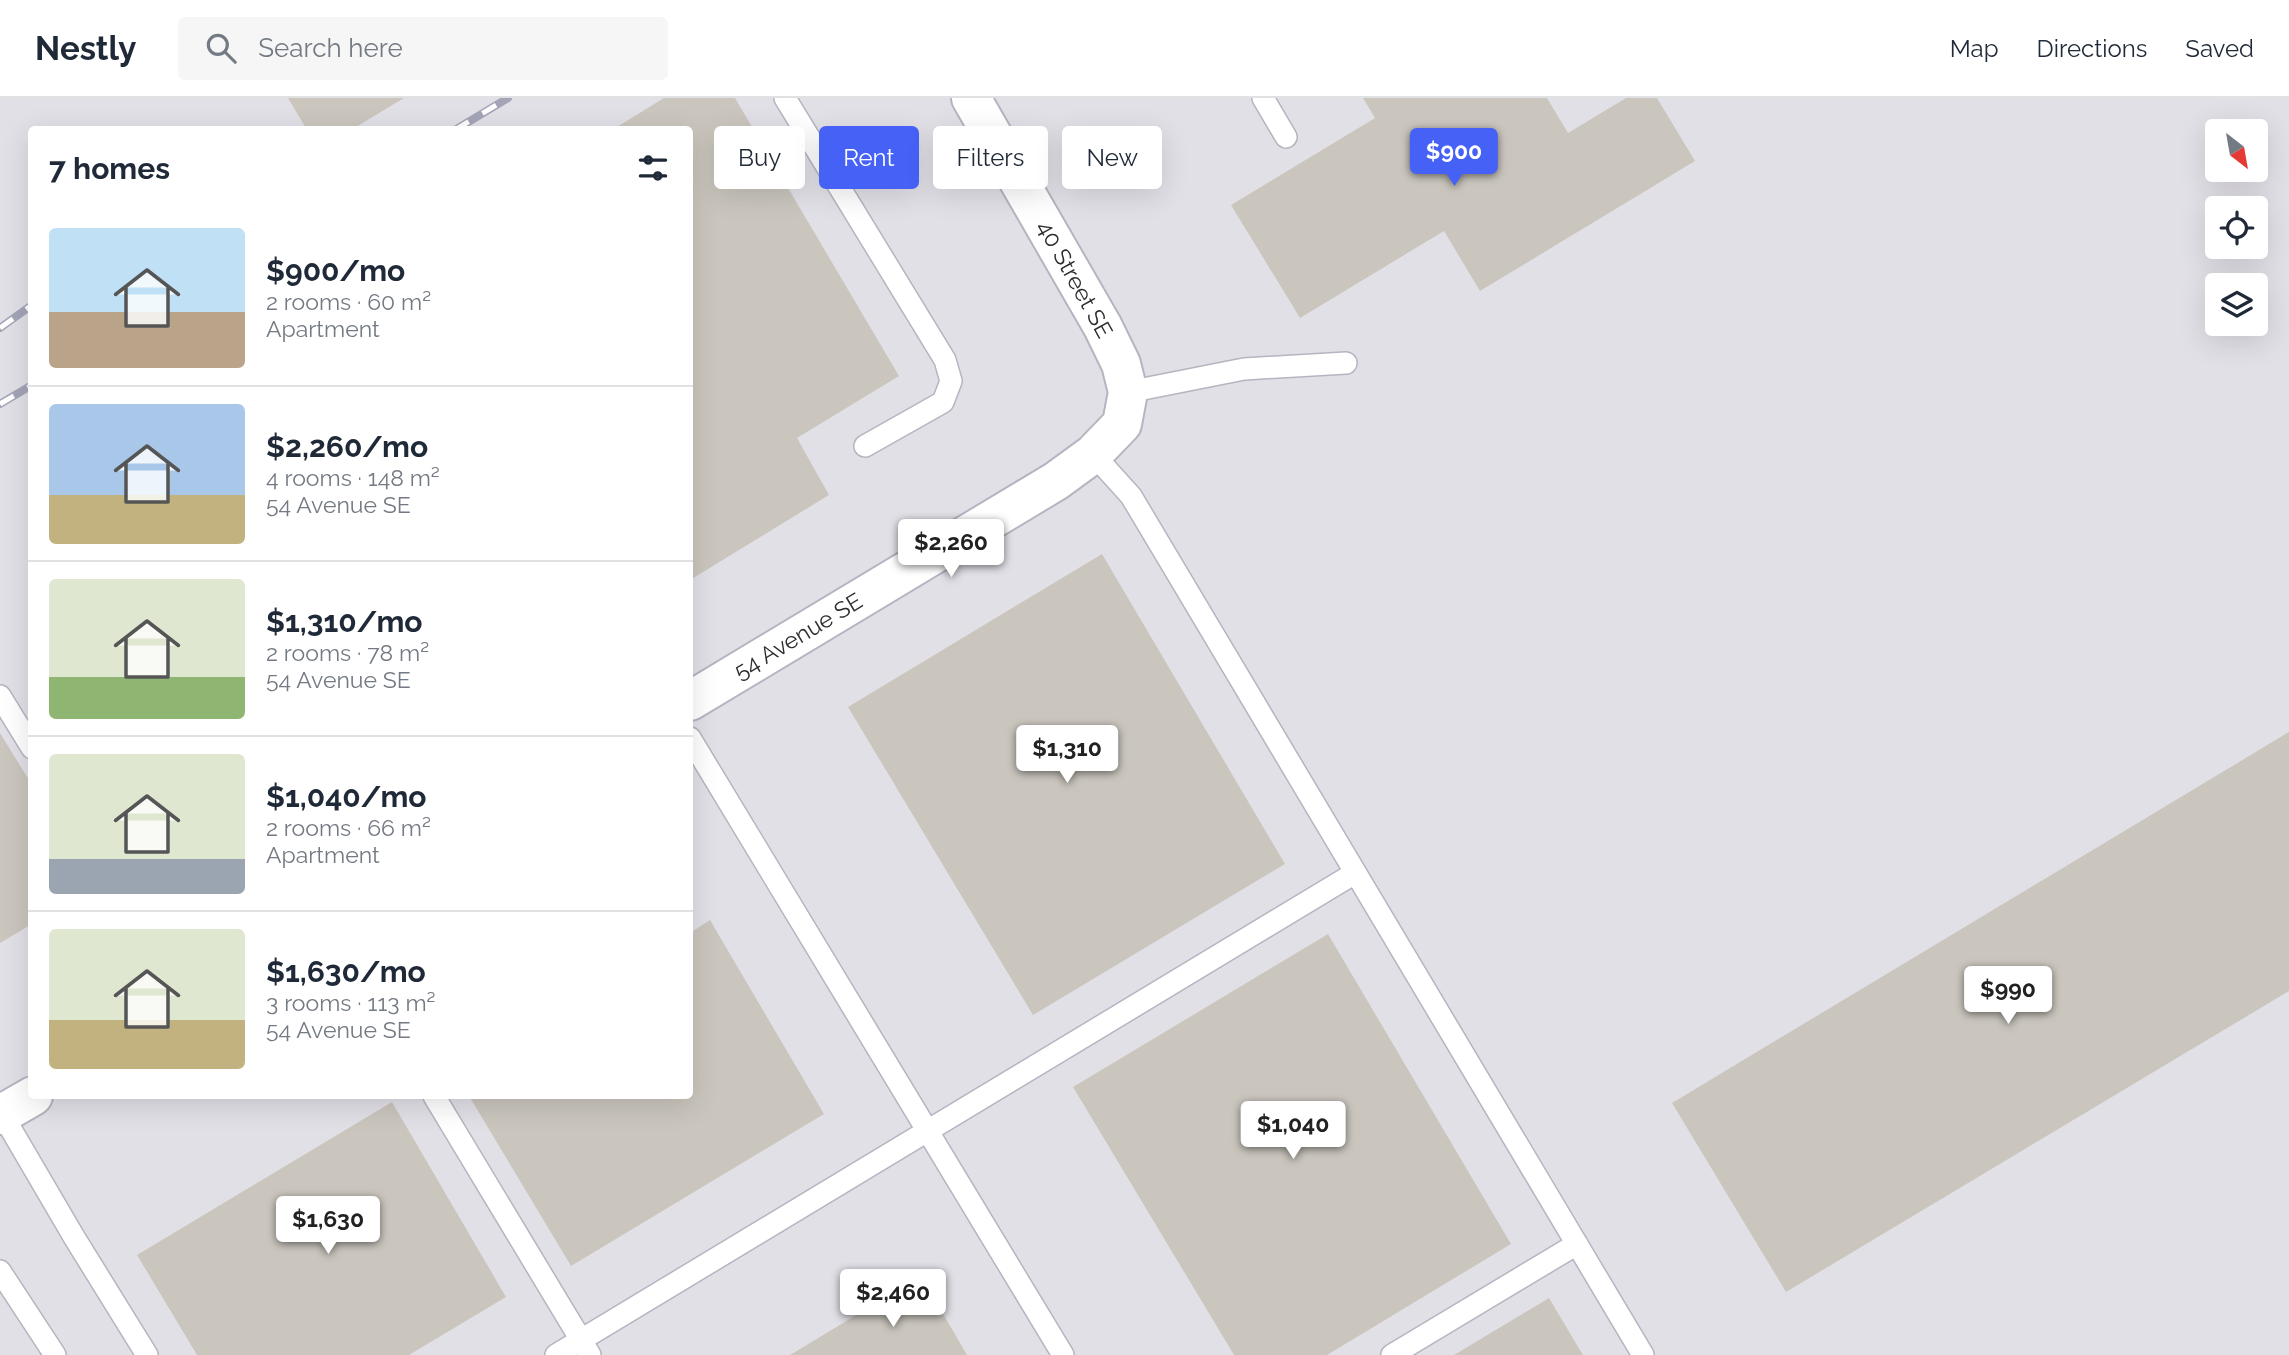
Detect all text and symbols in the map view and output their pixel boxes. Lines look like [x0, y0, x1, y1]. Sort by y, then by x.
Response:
search box [178, 17, 668, 80]
text: Nestly [35, 29, 136, 68]
icon: search [202, 29, 240, 67]
text: Search here [258, 33, 403, 63]
text: Map [1950, 34, 1999, 63]
text: Directions [2037, 34, 2147, 63]
text: Saved [2185, 34, 2254, 63]
north arrow [2205, 119, 2268, 182]
map controls [2205, 119, 2268, 336]
chip: Buy [714, 126, 805, 189]
chip: Rent [819, 126, 919, 189]
chip: Filters [933, 126, 1048, 189]
chip: New [1062, 126, 1162, 189]
pin: $900 [1413, 129, 1495, 188]
text: $900 [1426, 137, 1482, 164]
icon: filters [634, 149, 672, 187]
text: 7 homes [49, 151, 170, 186]
button: locate [2205, 196, 2268, 259]
street label: 40 Street SE [1032, 215, 1119, 342]
text: $900/mo [266, 253, 405, 288]
icon: home [105, 256, 189, 340]
button: layers [2205, 273, 2268, 336]
text: 2 rooms · 60 m² [266, 288, 431, 315]
text: Apartment [266, 315, 380, 342]
text: $2,260/mo [266, 429, 428, 464]
icon: home [105, 432, 189, 516]
text: 4 rooms · 148 m² [266, 464, 440, 491]
text: 54 Avenue SE [266, 491, 411, 518]
pin: $2,260 [894, 519, 1008, 579]
text: $2,260 [914, 528, 988, 555]
street label: 54 Avenue SE [729, 587, 867, 684]
text: $1,310/mo [266, 604, 423, 639]
icon: home [105, 607, 189, 691]
text: 2 rooms · 78 m² [266, 639, 429, 666]
text: 54 Avenue SE [266, 666, 411, 693]
pin: $1,310 [1010, 726, 1124, 785]
text: $1,310 [1032, 734, 1102, 761]
text: $1,040/mo [266, 779, 427, 814]
icon: home [105, 782, 189, 866]
text: 2 rooms · 66 m² [266, 814, 431, 841]
text: Apartment [266, 841, 380, 868]
text: $1,630/mo [266, 954, 426, 989]
icon: home [105, 957, 189, 1041]
pin: $990 [1967, 967, 2049, 1026]
text: $990 [1980, 975, 2036, 1002]
text: 3 rooms · 113 m² [266, 989, 435, 1016]
text: 54 Avenue SE [266, 1016, 411, 1043]
pin: $1,040 [1236, 1102, 1350, 1161]
text: $1,040 [1257, 1110, 1329, 1137]
pin: $1,630 [271, 1196, 385, 1256]
text: $1,630 [292, 1205, 364, 1232]
pin: $2,460 [836, 1270, 950, 1329]
text: $2,460 [856, 1278, 930, 1305]

